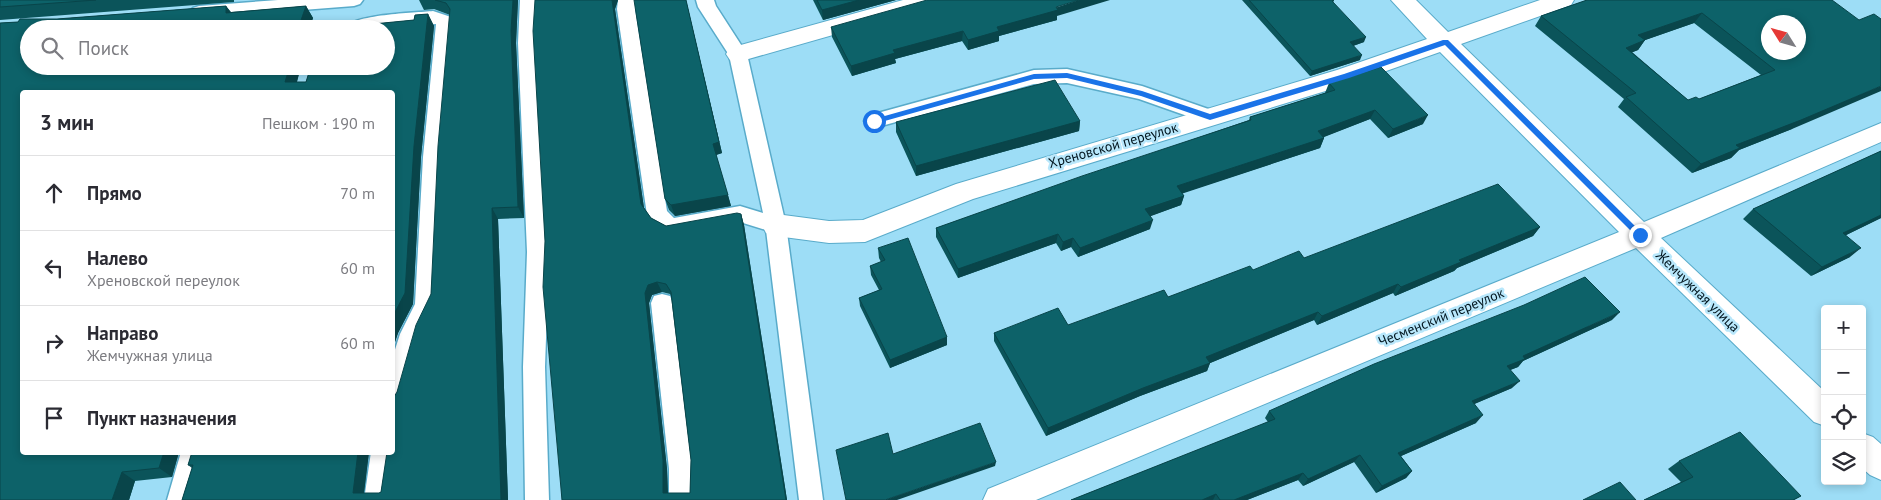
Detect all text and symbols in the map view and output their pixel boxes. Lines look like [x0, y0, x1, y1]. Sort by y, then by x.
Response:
north arrow [1761, 15, 1806, 60]
search box [20, 20, 395, 75]
icon: search [38, 34, 66, 62]
text: Поиск [78, 36, 129, 60]
text: 3 мин [40, 109, 94, 136]
route start [863, 110, 886, 133]
text: Пешком · 190 m [262, 113, 375, 133]
street label: Хреновской переулок [1046, 118, 1180, 172]
icon: ahead [40, 179, 68, 207]
text: Прямо [87, 181, 142, 205]
text: 70 m [340, 183, 375, 203]
route end [1629, 224, 1652, 247]
text: Налево [87, 246, 148, 270]
street label: Жемчужная улица [1651, 246, 1744, 336]
icon: left [40, 254, 68, 282]
text: 60 m [340, 258, 375, 278]
text: Хреновской переулок [87, 270, 240, 290]
street label: Чесменский переулок [1375, 283, 1507, 350]
map controls [1821, 305, 1866, 485]
button: + [1821, 305, 1866, 350]
text: Направо [87, 321, 158, 345]
icon: right [40, 329, 68, 357]
text: 60 m [340, 333, 375, 353]
text: Жемчужная улица [87, 345, 213, 365]
button: − [1821, 350, 1866, 395]
button: locate [1821, 395, 1866, 440]
icon: arrive [40, 404, 68, 432]
text: Пункт назначения [87, 406, 237, 430]
button: layers [1821, 440, 1866, 485]

